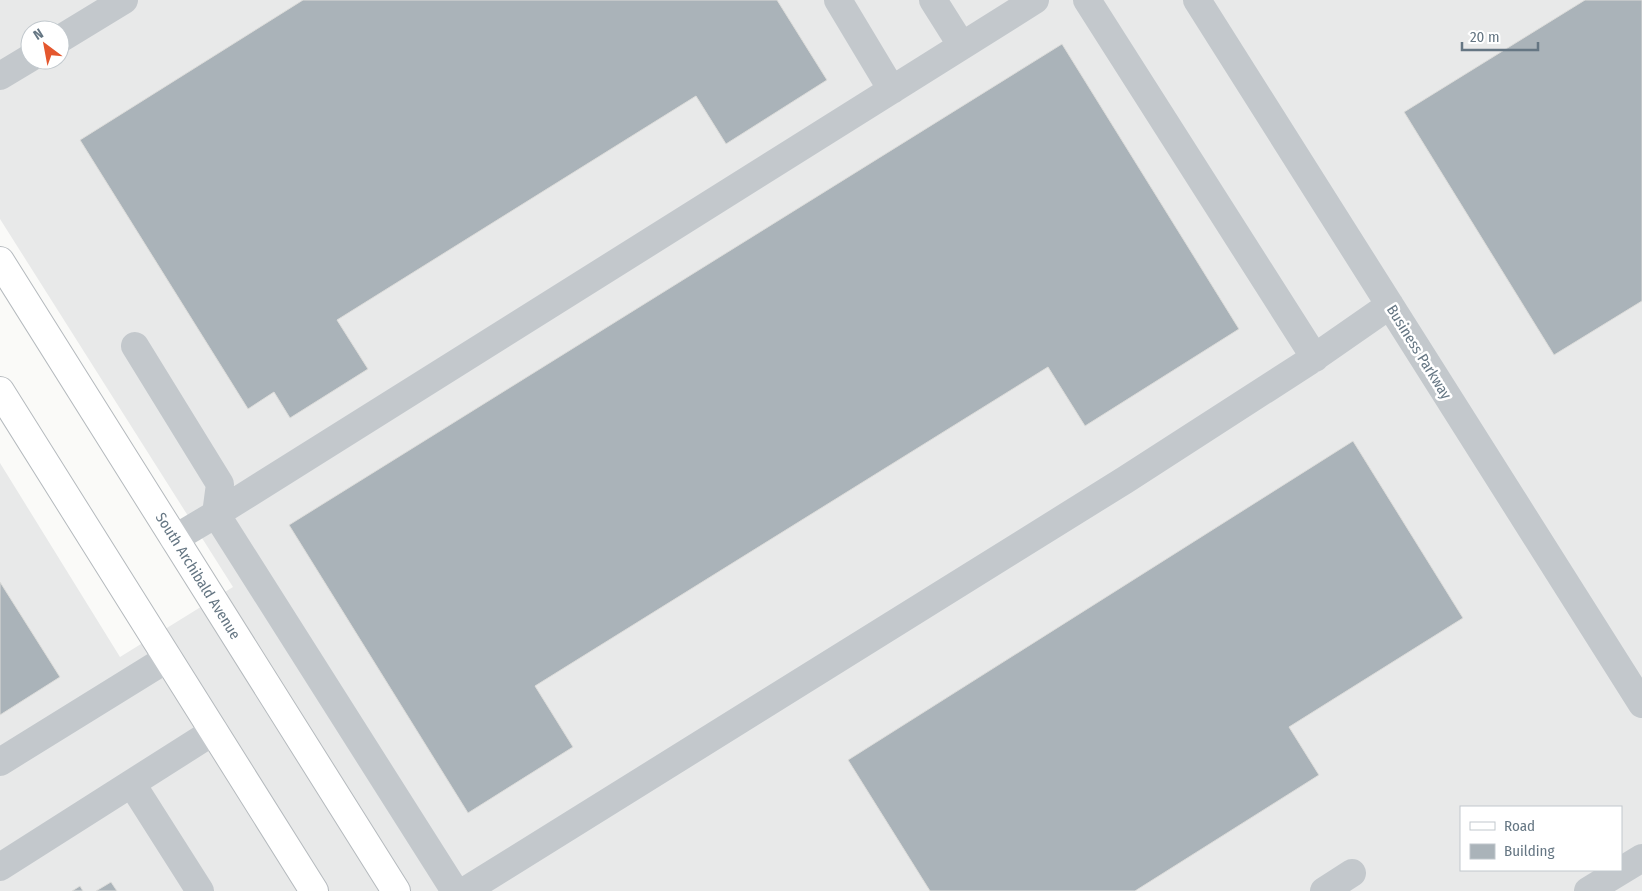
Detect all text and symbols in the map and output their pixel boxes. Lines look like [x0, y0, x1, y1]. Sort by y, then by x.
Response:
north arrow [20, 20, 70, 70]
scale bar [1462, 20, 1538, 52]
text: N [30, 25, 46, 44]
text: 20 m [1470, 28, 1500, 46]
street label: Business Parkway [1383, 302, 1455, 403]
street label: South Archibald Avenue [152, 509, 244, 643]
legend [1460, 806, 1622, 871]
text: Road [1504, 817, 1535, 835]
text: Building [1504, 842, 1555, 860]

